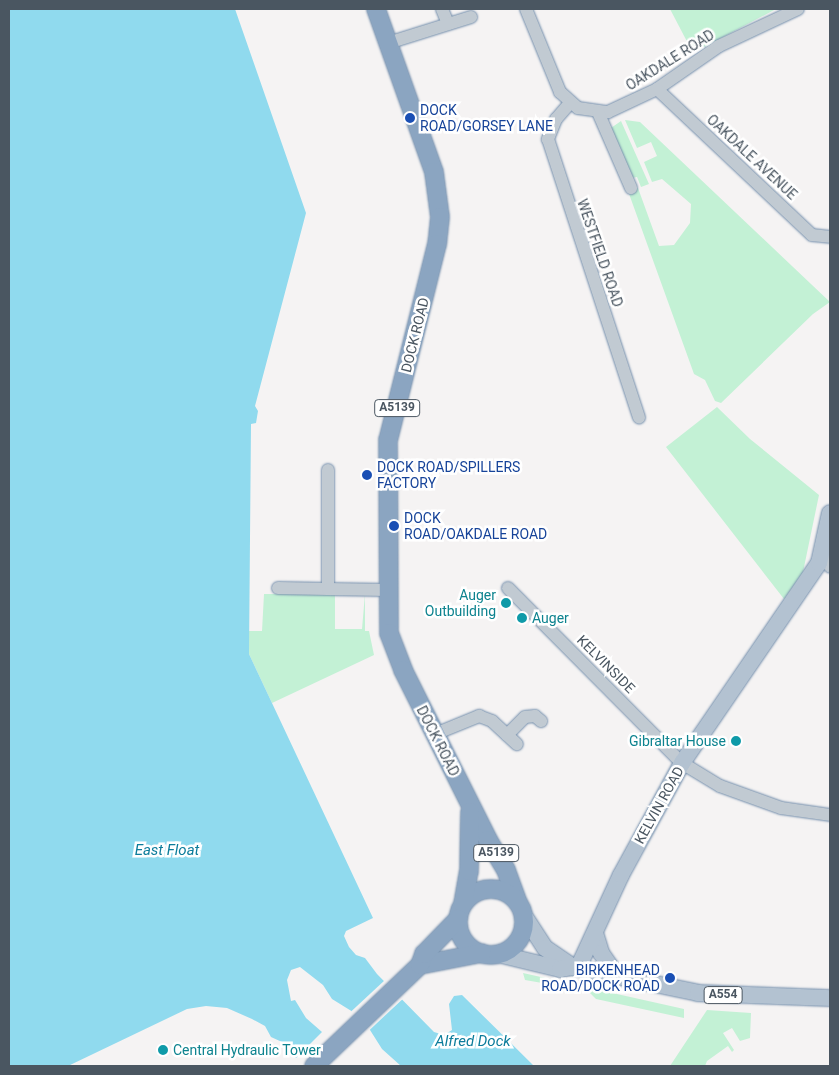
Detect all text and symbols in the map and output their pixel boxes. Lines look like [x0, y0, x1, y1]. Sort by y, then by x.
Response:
street label: OAKDALE ROAD [623, 26, 717, 94]
place label: DOCK ROAD/GORSEY LANE [420, 102, 553, 134]
street label: OAKDALE AVENUE [703, 111, 801, 203]
marker: DOCK ROAD/GORSEY LANE [404, 112, 416, 124]
street label: WESTFIELD ROAD [574, 197, 626, 309]
street label: DOCK ROAD [398, 296, 432, 374]
road number: A5139 [373, 398, 421, 418]
place label: DOCK ROAD/SPILLERS FACTORY [377, 459, 520, 492]
marker: DOCK ROAD/SPILLERS FACTORY [361, 469, 373, 481]
place label: DOCK ROAD/OAKDALE ROAD [404, 510, 547, 542]
marker: DOCK ROAD/OAKDALE ROAD [388, 520, 400, 532]
place label: Auger Outbuilding [425, 587, 496, 620]
marker: Auger Outbuilding [500, 597, 512, 609]
place label: Auger [532, 610, 569, 626]
marker: Auger [516, 612, 528, 624]
street label: KELVINSIDE [574, 632, 638, 696]
street label: DOCK ROAD [413, 703, 463, 779]
place label: Gibraltar House [629, 733, 726, 749]
marker: Gibraltar House [730, 735, 742, 747]
street label: KELVIN ROAD [631, 763, 687, 847]
water label: East Float [135, 842, 199, 860]
road number: A5139 [472, 844, 520, 862]
place label: BIRKENHEAD ROAD/DOCK ROAD [541, 962, 660, 994]
marker: BIRKENHEAD ROAD/DOCK ROAD [664, 972, 676, 984]
road number: A554 [703, 986, 743, 1004]
water label: Alfred Dock [435, 1033, 511, 1051]
place label: Central Hydraulic Tower [173, 1042, 321, 1058]
marker: Central Hydraulic Tower [157, 1044, 169, 1056]

